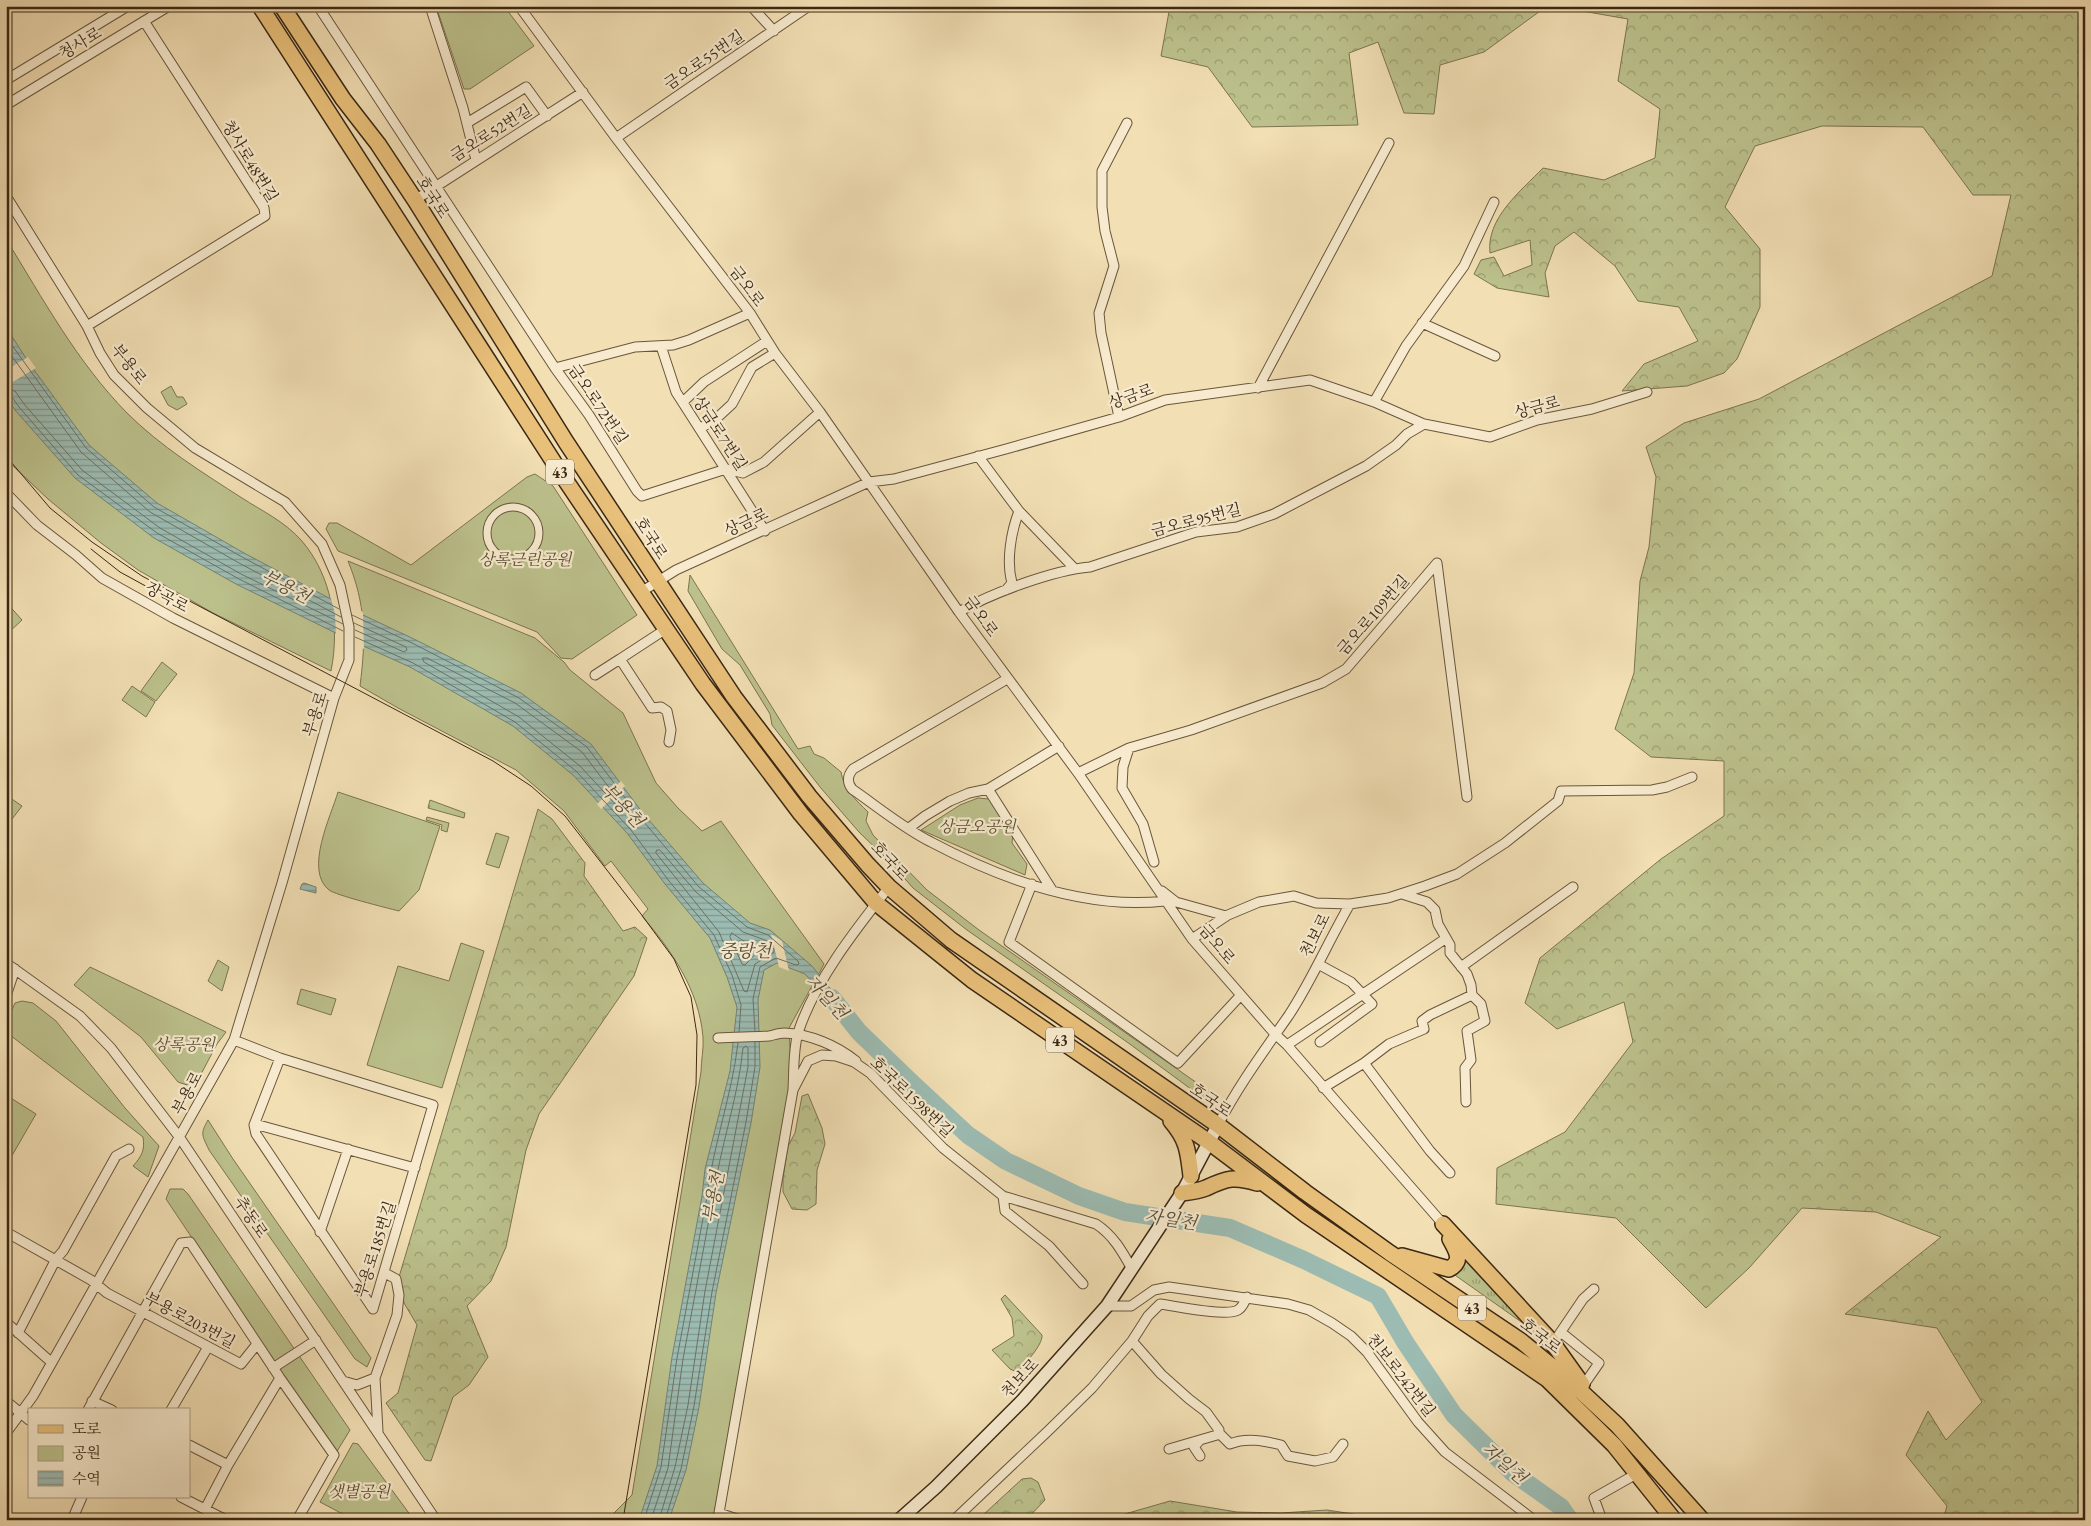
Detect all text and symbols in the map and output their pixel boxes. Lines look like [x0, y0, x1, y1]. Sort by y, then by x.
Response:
street label: 청사로 [55, 22, 106, 64]
street label: 금오로55번길 [660, 25, 748, 95]
street label: 금오로52번길 [446, 100, 536, 166]
street label: 청사로48번길 [217, 116, 283, 206]
street label: 호국로 [412, 172, 455, 223]
street label: 금오로 [725, 261, 770, 311]
street label: 부용로 [106, 339, 152, 389]
street label: 금오로72번길 [563, 360, 633, 448]
street label: 상금로 [1106, 378, 1157, 413]
street label: 상금로 [1512, 391, 1563, 423]
street label: 상금로7번길 [688, 392, 752, 474]
road number: 43 [546, 460, 574, 484]
street label: 금오로95번길 [1149, 499, 1243, 541]
street label: 상금로 [721, 502, 772, 541]
street label: 호국로 [630, 513, 673, 564]
park label: 상록근린공원 [479, 549, 573, 570]
water label: 부용천 [258, 564, 316, 609]
street label: 금오로109번길 [1332, 570, 1414, 660]
street label: 장곡로 [142, 577, 193, 617]
street label: 금오로 [959, 591, 1003, 641]
street label: 부용로 [298, 688, 332, 739]
water label: 부용천 [597, 778, 650, 833]
park label: 상금오공원 [938, 816, 1017, 837]
street label: 호국로 [867, 837, 914, 886]
street label: 천보로 [1295, 909, 1335, 960]
street label: 금오로 [1194, 919, 1240, 969]
water label: 중랑천 [719, 939, 773, 962]
water label: 자일천 [801, 970, 854, 1025]
road number: 43 [1046, 1028, 1074, 1052]
park label: 상록공원 [153, 1034, 216, 1055]
street label: 호국로1598번길 [866, 1052, 958, 1142]
street label: 부용로 [167, 1067, 207, 1118]
street label: 호국로 [1186, 1078, 1237, 1122]
water label: 부용천 [697, 1168, 729, 1225]
street label: 추동로 [229, 1192, 273, 1243]
street label: 부용로185번길 [350, 1198, 400, 1300]
water label: 자일천 [1143, 1204, 1200, 1235]
street label: 부용로203번길 [141, 1287, 239, 1353]
road number: 43 [1458, 1296, 1486, 1320]
street label: 호국로 [1516, 1313, 1566, 1359]
street label: 천보로242번길 [1362, 1329, 1440, 1421]
street label: 천보로 [997, 1353, 1044, 1402]
legend [28, 1408, 190, 1498]
text: 도로 [72, 1419, 101, 1438]
water label: 자일천 [1478, 1437, 1533, 1490]
text: 공원 [72, 1443, 101, 1462]
text: 수역 [72, 1469, 101, 1488]
park label: 샛별공원 [328, 1481, 391, 1502]

